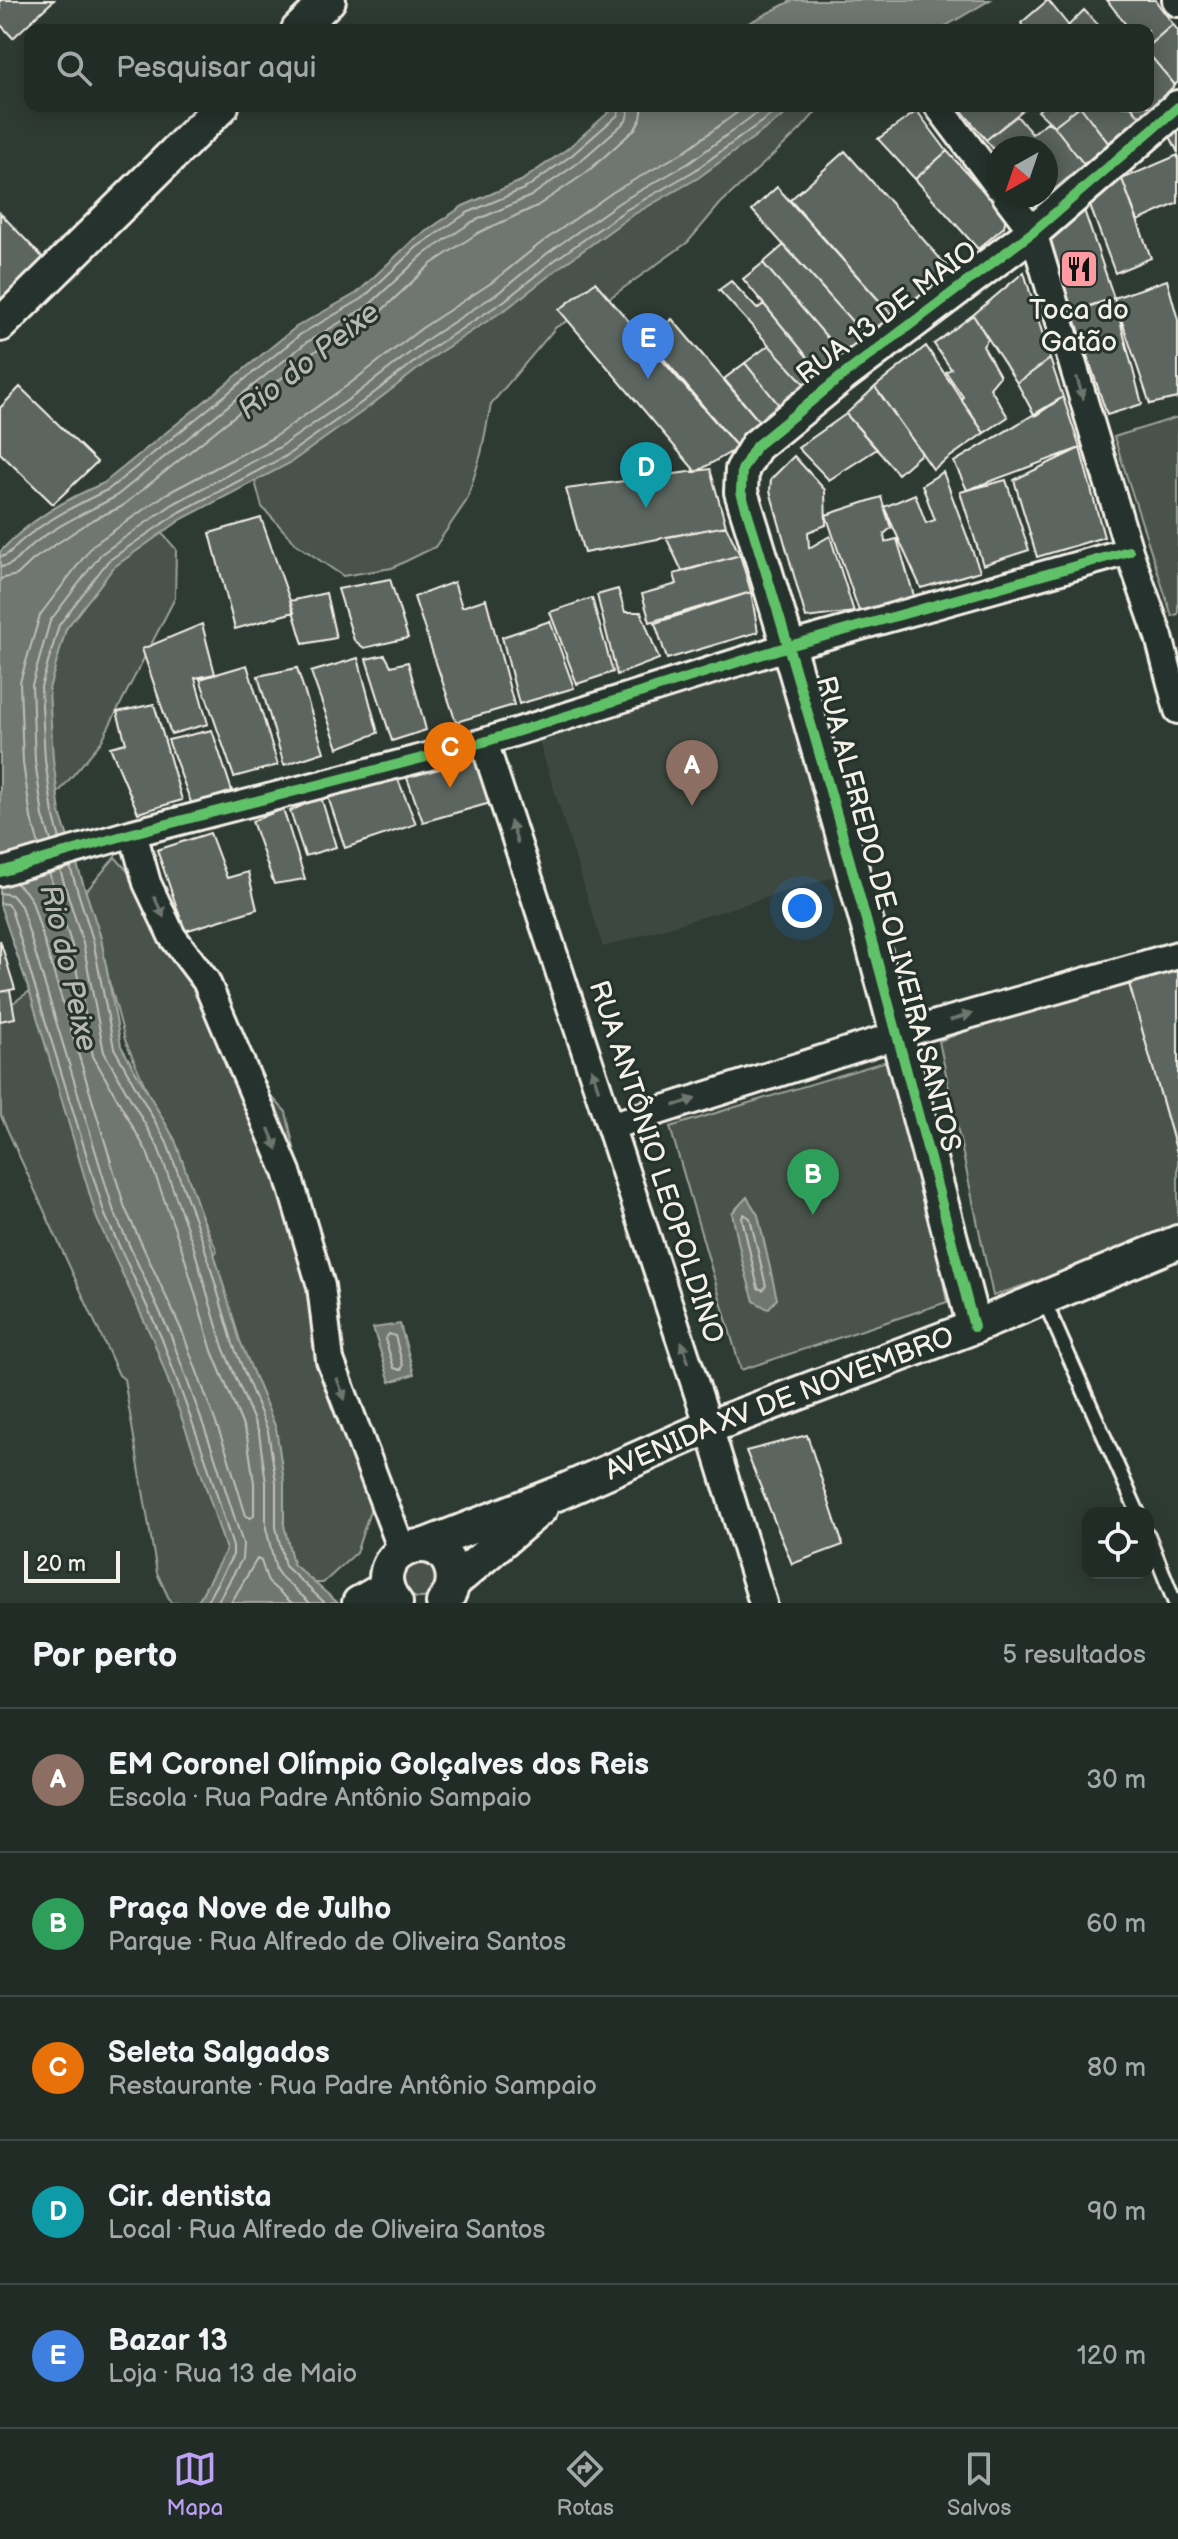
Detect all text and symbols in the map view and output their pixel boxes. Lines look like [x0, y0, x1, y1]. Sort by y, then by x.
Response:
search box [24, 24, 1154, 112]
icon: search [52, 46, 96, 90]
text: Pesquisar aqui [116, 50, 317, 86]
north arrow [986, 136, 1058, 208]
street label: RUA 13 DE MAIO [790, 234, 984, 392]
restaurant icon: Toca do Gatão [1058, 248, 1100, 290]
water label: Rio do Peixe [231, 294, 387, 428]
place label: Toca do Gatão [1029, 294, 1129, 359]
pin: E [622, 313, 674, 379]
one-way arrow [1074, 376, 1087, 400]
pin: D [620, 442, 672, 508]
street label: RUA ALFREDO DE OLIVEIRA SANTOS [809, 673, 967, 1155]
pin: C [424, 722, 476, 788]
pin: A [666, 740, 718, 806]
one-way arrow [507, 820, 519, 844]
water label: Rio do Peixe [31, 881, 105, 1055]
your location [782, 888, 822, 928]
one-way arrow [152, 895, 166, 919]
street label: RUA ANTÔNIO LEOPOLDINO [582, 976, 731, 1348]
one-way arrow [948, 1011, 973, 1023]
one-way arrow [589, 1066, 601, 1090]
one-way arrow [674, 1096, 698, 1108]
one-way arrow [266, 1127, 279, 1151]
pin: B [787, 1149, 839, 1215]
street label: AVENIDA XV DE NOVEMBRO [600, 1320, 958, 1487]
one-way arrow [678, 1340, 690, 1364]
one-way arrow [335, 1377, 348, 1401]
map controls [1082, 1507, 1154, 1579]
button: locate [1082, 1507, 1154, 1579]
scale bar [24, 1547, 120, 1583]
text: 20 m [36, 1551, 86, 1578]
text: Por perto [32, 1635, 177, 1676]
text: 5 resultados [1002, 1640, 1146, 1671]
text: EM Coronel Olímpio Golçalves dos Reis [108, 1747, 649, 1783]
text: A [50, 1765, 66, 1796]
text: 30 m [1086, 1765, 1146, 1796]
text: Escola · Rua Padre Antônio Sampaio [108, 1783, 532, 1814]
text: Praça Nove de Julho [108, 1891, 391, 1927]
text: B [49, 1909, 67, 1940]
text: 60 m [1086, 1909, 1146, 1940]
text: Parque · Rua Alfredo de Oliveira Santos [108, 1927, 566, 1958]
text: Seleta Salgados [108, 2035, 330, 2071]
text: C [49, 2053, 67, 2084]
text: 80 m [1087, 2053, 1146, 2084]
text: Restaurante · Rua Padre Antônio Sampaio [108, 2071, 597, 2102]
text: Cir. dentista [108, 2179, 272, 2215]
text: D [49, 2197, 67, 2228]
text: 90 m [1087, 2197, 1146, 2228]
text: Local · Rua Alfredo de Oliveira Santos [108, 2215, 545, 2246]
text: Bazar 13 [108, 2323, 228, 2359]
text: E [50, 2341, 66, 2372]
text: 120 m [1077, 2341, 1146, 2372]
text: Loja · Rua 13 de Maio [108, 2359, 357, 2390]
tab: Mapa [167, 2447, 223, 2522]
tab: Rotas [556, 2447, 614, 2522]
tab: Salvos [947, 2447, 1011, 2522]

